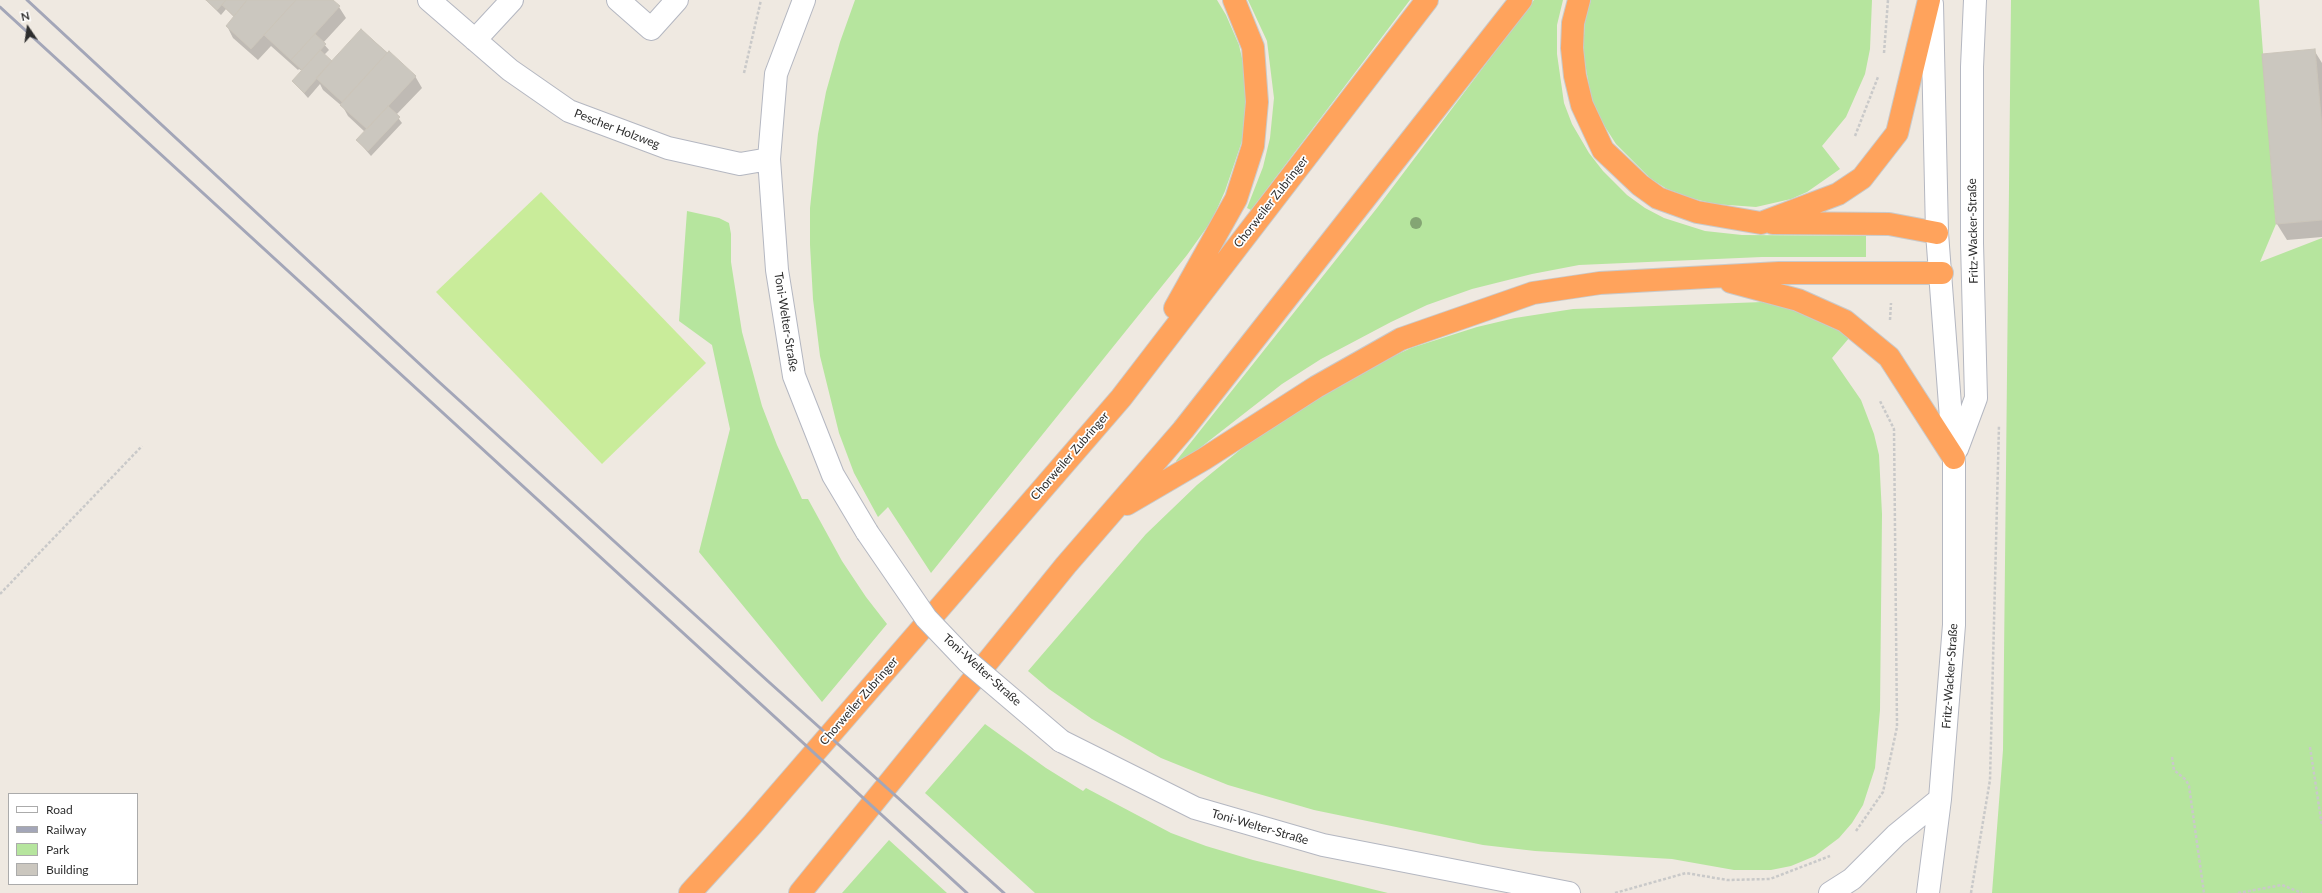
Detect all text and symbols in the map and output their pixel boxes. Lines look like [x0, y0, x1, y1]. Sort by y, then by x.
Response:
north arrow [8, 8, 48, 48]
text: N [20, 9, 31, 23]
street label: Pescher Holzweg [572, 106, 662, 152]
street label: Chorweiler Zubringer [1231, 153, 1311, 251]
street label: Fritz-Wacker-Straße [1965, 178, 1981, 284]
street label: Toni-Welter-Straße [771, 271, 801, 373]
street label: Chorweiler Zubringer [1028, 409, 1112, 503]
street label: Fritz-Wacker-Straße [1939, 623, 1961, 729]
street label: Toni-Welter-Straße [940, 631, 1024, 709]
street label: Chorweiler Zubringer [817, 654, 901, 748]
legend [8, 793, 138, 885]
text: Road [46, 802, 73, 817]
street label: Toni-Welter-Straße [1210, 806, 1310, 848]
text: Railway [46, 822, 86, 837]
text: Park [46, 842, 69, 857]
text: Building [46, 862, 89, 877]

